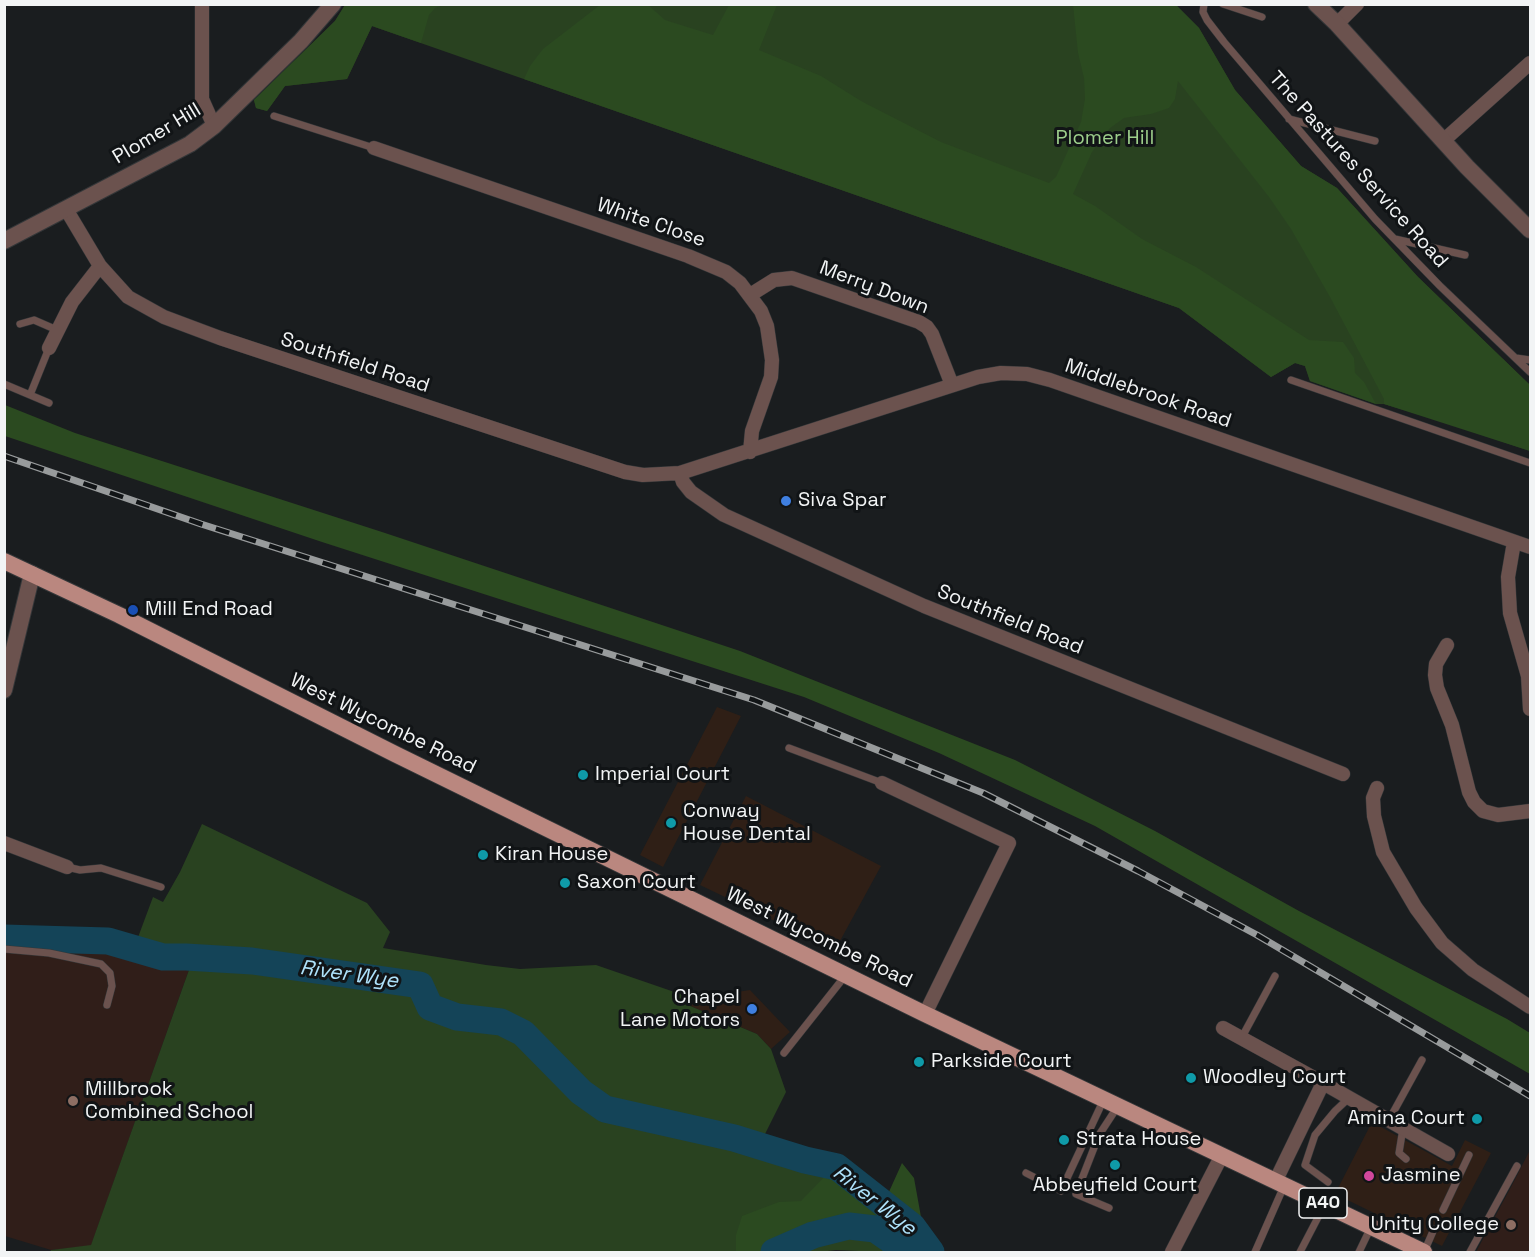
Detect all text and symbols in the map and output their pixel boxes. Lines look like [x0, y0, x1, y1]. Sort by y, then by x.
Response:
street label: The Pastures Service Road [1263, 67, 1453, 273]
street label: Plomer Hill [108, 98, 206, 170]
park label: Plomer Hill [1056, 127, 1154, 151]
street label: White Close [594, 193, 708, 253]
street label: Merry Down [816, 256, 932, 320]
street label: Southfield Road [278, 328, 432, 398]
street label: Middlebrook Road [1062, 354, 1234, 434]
place label: Siva Spar [798, 489, 886, 513]
marker: Siva Spar [779, 494, 793, 508]
street label: Southfield Road [934, 580, 1086, 660]
place label: Mill End Road [145, 598, 273, 622]
marker: Mill End Road [126, 603, 140, 617]
street label: West Wycombe Road [286, 669, 480, 779]
place label: Imperial Court [595, 763, 730, 787]
marker: Imperial Court [576, 768, 590, 782]
place label: Conway House Dental [683, 800, 811, 847]
marker: Conway House Dental [664, 816, 678, 830]
place label: Kiran House [495, 843, 608, 867]
marker: Kiran House [476, 848, 490, 862]
place label: Saxon Court [577, 871, 696, 895]
marker: Saxon Court [558, 876, 572, 890]
street label: West Wycombe Road [722, 883, 916, 993]
water label: River Wye [298, 956, 400, 994]
place label: Chapel Lane Motors [620, 986, 740, 1033]
marker: Chapel Lane Motors [745, 1002, 759, 1016]
place label: Parkside Court [931, 1050, 1072, 1074]
marker: Parkside Court [912, 1055, 926, 1069]
place label: Woodley Court [1203, 1066, 1346, 1090]
marker: Woodley Court [1184, 1071, 1198, 1085]
place label: Millbrook Combined School [85, 1078, 253, 1125]
marker: Millbrook Combined School [66, 1094, 80, 1108]
place label: Amina Court [1347, 1107, 1465, 1131]
marker: Amina Court [1470, 1112, 1484, 1126]
place label: Strata House [1076, 1128, 1201, 1152]
marker: Strata House [1057, 1133, 1071, 1147]
marker: Abbeyfield Court [1108, 1158, 1122, 1172]
water label: River Wye [827, 1161, 921, 1241]
place label: Jasmine [1381, 1164, 1461, 1188]
marker: Jasmine [1362, 1169, 1376, 1183]
place label: Abbeyfield Court [1033, 1174, 1197, 1198]
road number: A40 [1299, 1188, 1347, 1218]
place label: Unity College [1370, 1213, 1499, 1237]
marker: Unity College [1504, 1218, 1518, 1232]

